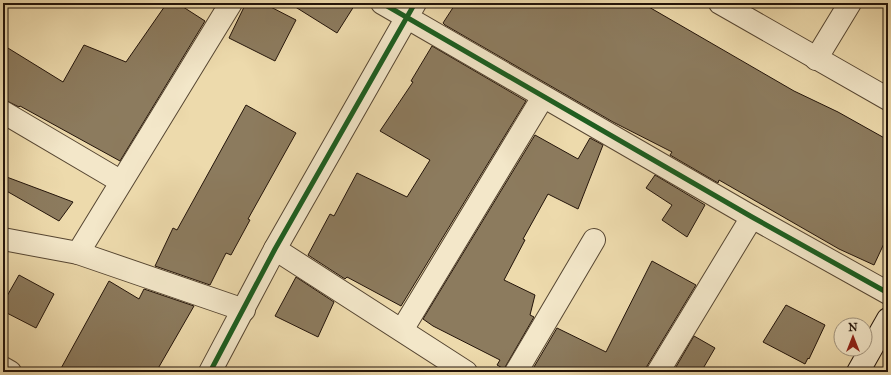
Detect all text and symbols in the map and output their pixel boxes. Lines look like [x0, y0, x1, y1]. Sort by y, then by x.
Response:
north arrow [833, 317, 873, 357]
text: N [848, 321, 858, 334]

